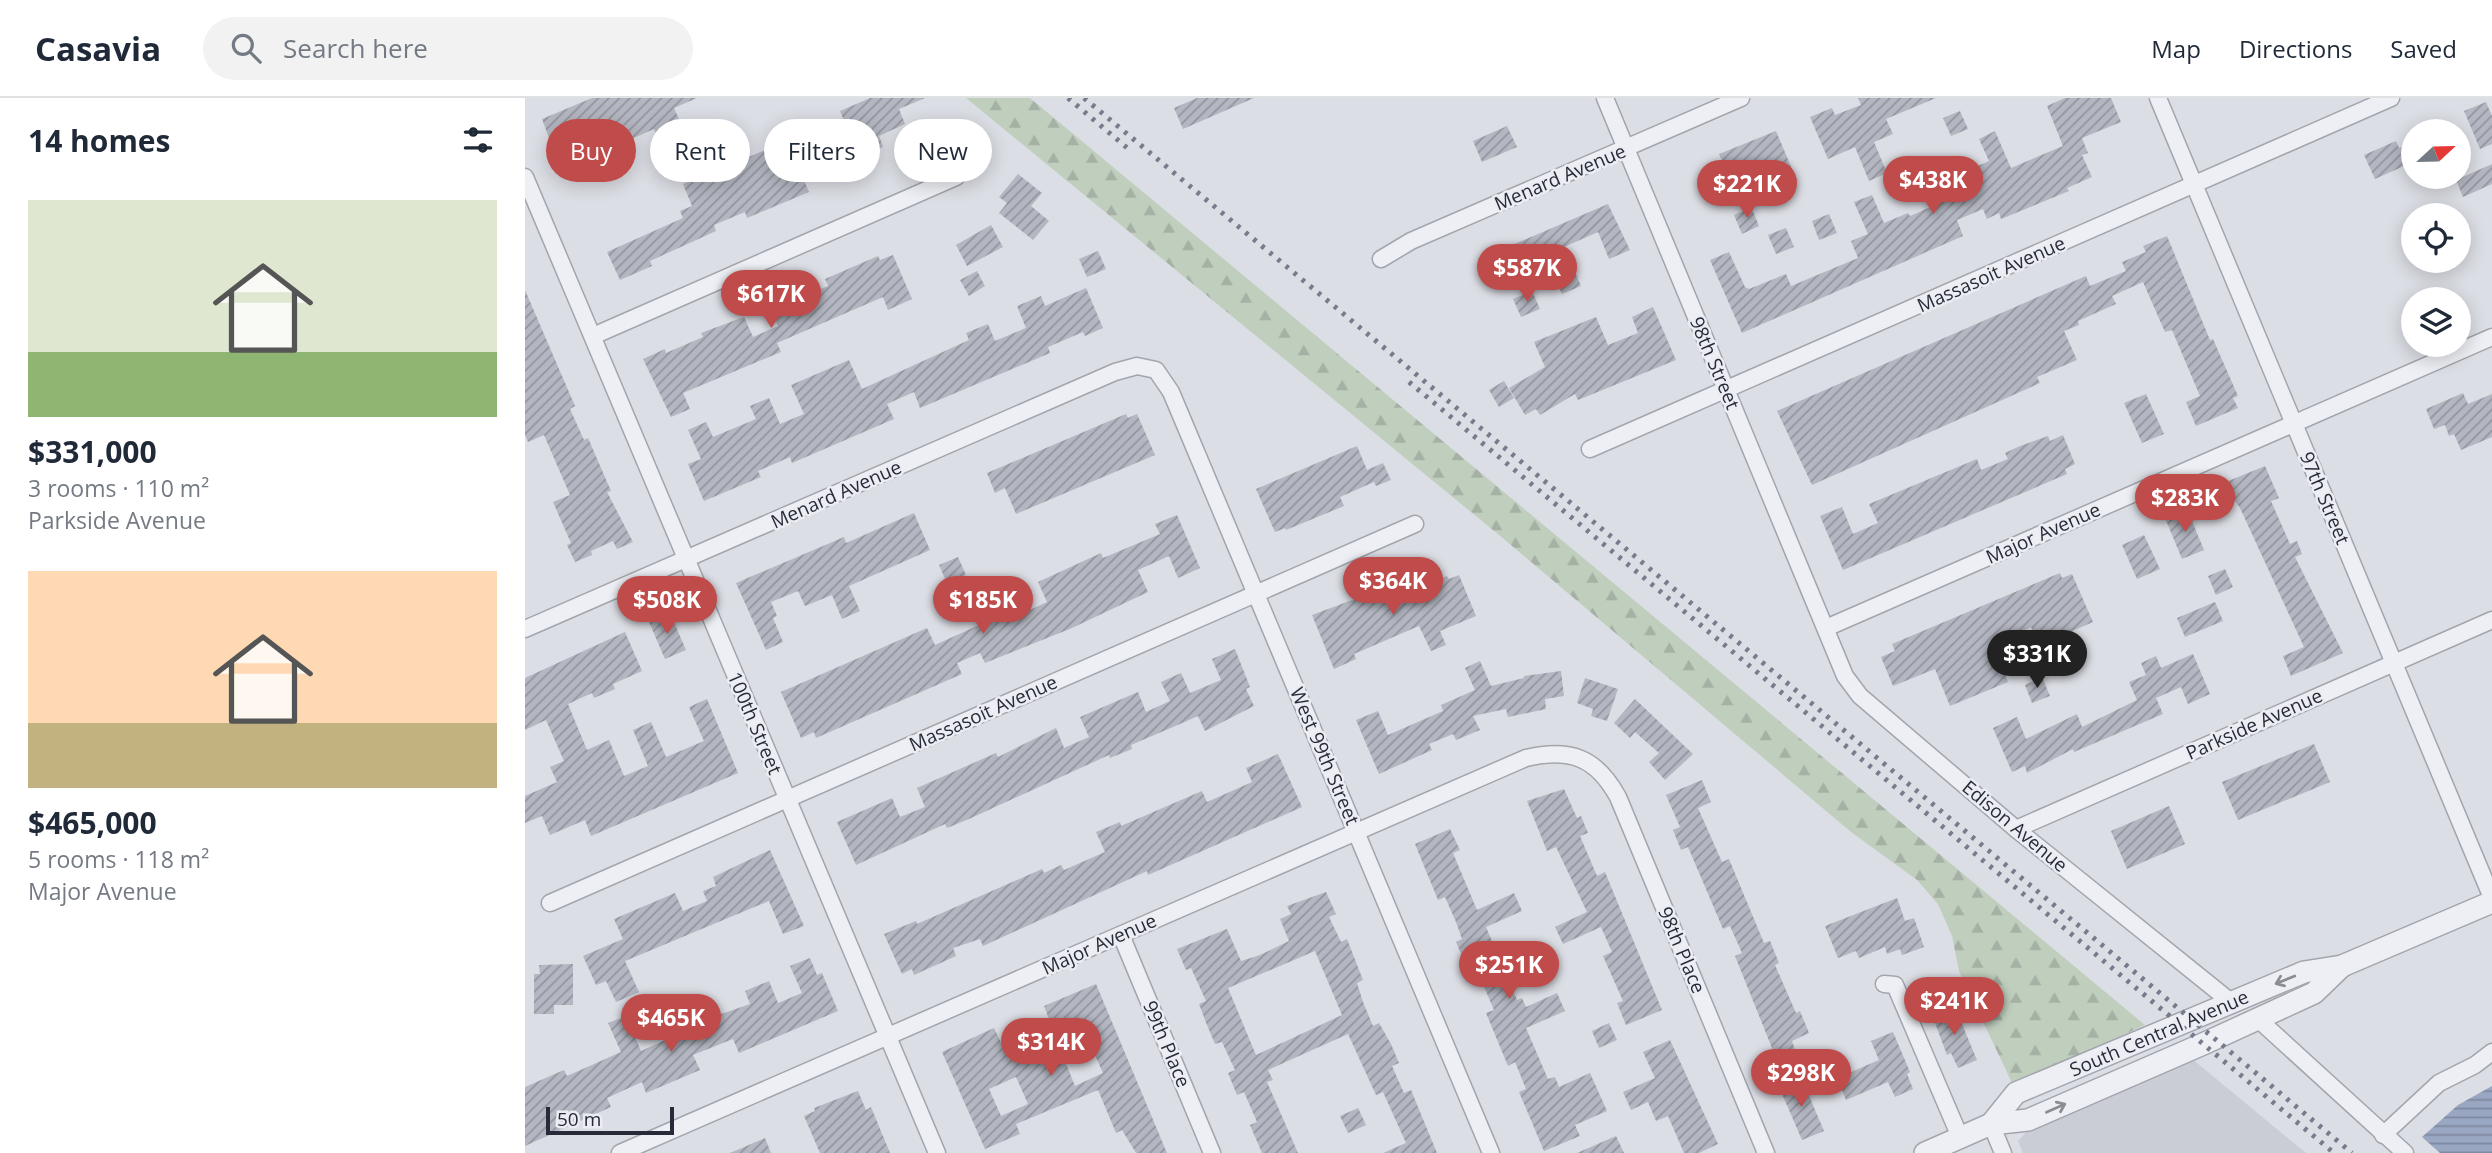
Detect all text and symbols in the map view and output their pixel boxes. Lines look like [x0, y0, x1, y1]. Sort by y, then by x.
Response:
search box [203, 17, 693, 80]
text: Casavia [35, 26, 161, 71]
icon: search [227, 29, 265, 67]
text: Search here [283, 30, 428, 66]
text: Map [2151, 32, 2201, 65]
text: Directions [2239, 32, 2352, 65]
text: Saved [2390, 32, 2457, 65]
chip: Buy [546, 119, 636, 182]
chip: Rent [650, 119, 750, 182]
chip: Filters [764, 119, 880, 182]
chip: New [894, 119, 992, 182]
north arrow [2401, 119, 2471, 189]
map controls [2401, 119, 2471, 357]
text: 14 homes [28, 120, 171, 161]
icon: filters [459, 121, 497, 159]
street label: Menard Avenue [1490, 138, 1630, 216]
pin: $438K [1884, 156, 1982, 216]
pin: $221K [1698, 160, 1796, 220]
text: $438K [1899, 163, 1967, 195]
text: $221K [1713, 167, 1781, 199]
button: locate [2401, 203, 2471, 273]
street label: Massasoit Avenue [1913, 230, 2069, 318]
pin: $587K [1478, 244, 1576, 304]
icon: home [200, 245, 326, 371]
text: $587K [1493, 251, 1561, 283]
pin: $617K [722, 271, 820, 330]
text: $617K [737, 277, 805, 309]
button: layers [2401, 287, 2471, 357]
street label: 98th Street [1684, 313, 1746, 413]
text: $331,000 [28, 431, 157, 472]
street label: 97th Street [2294, 448, 2356, 548]
street label: Menard Avenue [767, 454, 905, 534]
text: 3 rooms · 110 m² [28, 472, 209, 504]
pin: $283K [2136, 474, 2234, 534]
text: $283K [2151, 481, 2219, 513]
street label: Major Avenue [1982, 496, 2104, 570]
text: Parkside Avenue [28, 504, 206, 536]
pin: $364K [1344, 558, 1442, 617]
text: $364K [1359, 564, 1427, 596]
pin: $508K [618, 576, 716, 636]
pin: $185K [934, 576, 1032, 636]
text: $508K [633, 583, 701, 615]
text: $185K [949, 583, 1017, 615]
icon: home [200, 616, 326, 742]
pin: $331K [1988, 630, 2086, 690]
text: $331K [2003, 637, 2071, 669]
street label: 100th Street [722, 668, 788, 778]
street label: Massasoit Avenue [905, 669, 1061, 757]
street label: Parkside Avenue [2182, 682, 2326, 766]
street label: West 99th Street [1284, 683, 1366, 829]
street label: Edison Avenue [1957, 774, 2073, 878]
text: $465,000 [28, 802, 157, 843]
text: 5 rooms · 118 m² [28, 843, 209, 875]
text: Major Avenue [28, 875, 177, 907]
street label: 98th Place [1652, 903, 1712, 997]
street label: Major Avenue [1038, 907, 1160, 981]
pin: $251K [1460, 942, 1558, 1001]
text: $251K [1475, 948, 1543, 980]
one-way arrow [2275, 974, 2297, 987]
pin: $241K [1905, 978, 2003, 1037]
street label: South Central Avenue [2065, 983, 2253, 1083]
text: $241K [1920, 984, 1988, 1016]
pin: $465K [622, 995, 720, 1054]
street label: 99th Place [1137, 997, 1197, 1091]
text: $465K [637, 1001, 705, 1033]
pin: $314K [1002, 1018, 1100, 1078]
text: $314K [1017, 1025, 1085, 1057]
pin: $298K [1752, 1049, 1850, 1109]
text: $298K [1767, 1056, 1835, 1088]
one-way arrow [2045, 1100, 2067, 1113]
scale bar [546, 1104, 674, 1136]
text: 50 m [557, 1106, 601, 1132]

